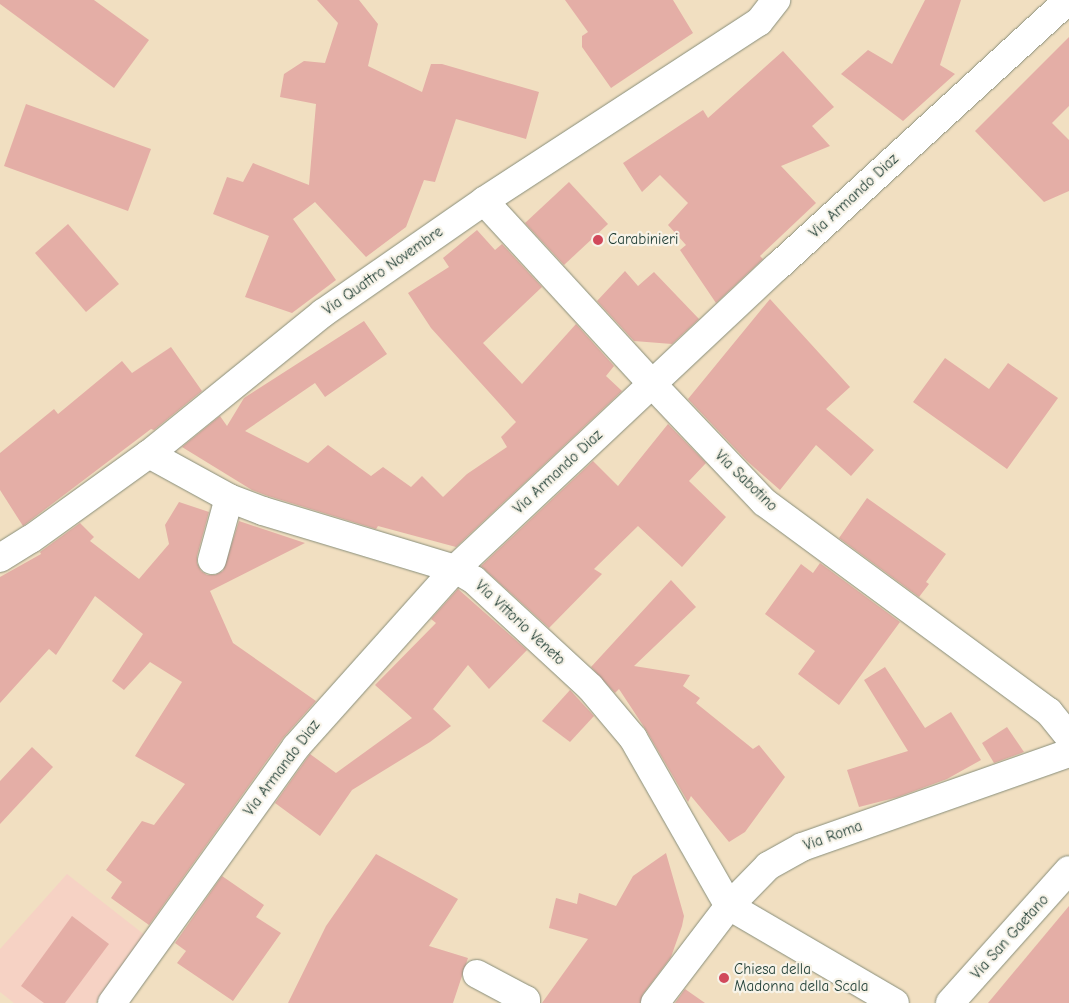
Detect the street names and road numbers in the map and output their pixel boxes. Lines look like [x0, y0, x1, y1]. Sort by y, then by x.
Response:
street label: Via Armando Diaz [806, 150, 902, 242]
street label: Via Quattro Novembre [320, 223, 446, 319]
street label: Via Armando Diaz [510, 426, 606, 518]
street label: Via Sabotino [711, 447, 781, 515]
street label: Via Vittorio Veneto [471, 577, 569, 669]
street label: Via Armando Diaz [240, 717, 324, 819]
street label: Via Roma [801, 817, 865, 855]
street label: Via San Gaetano [967, 891, 1053, 983]

